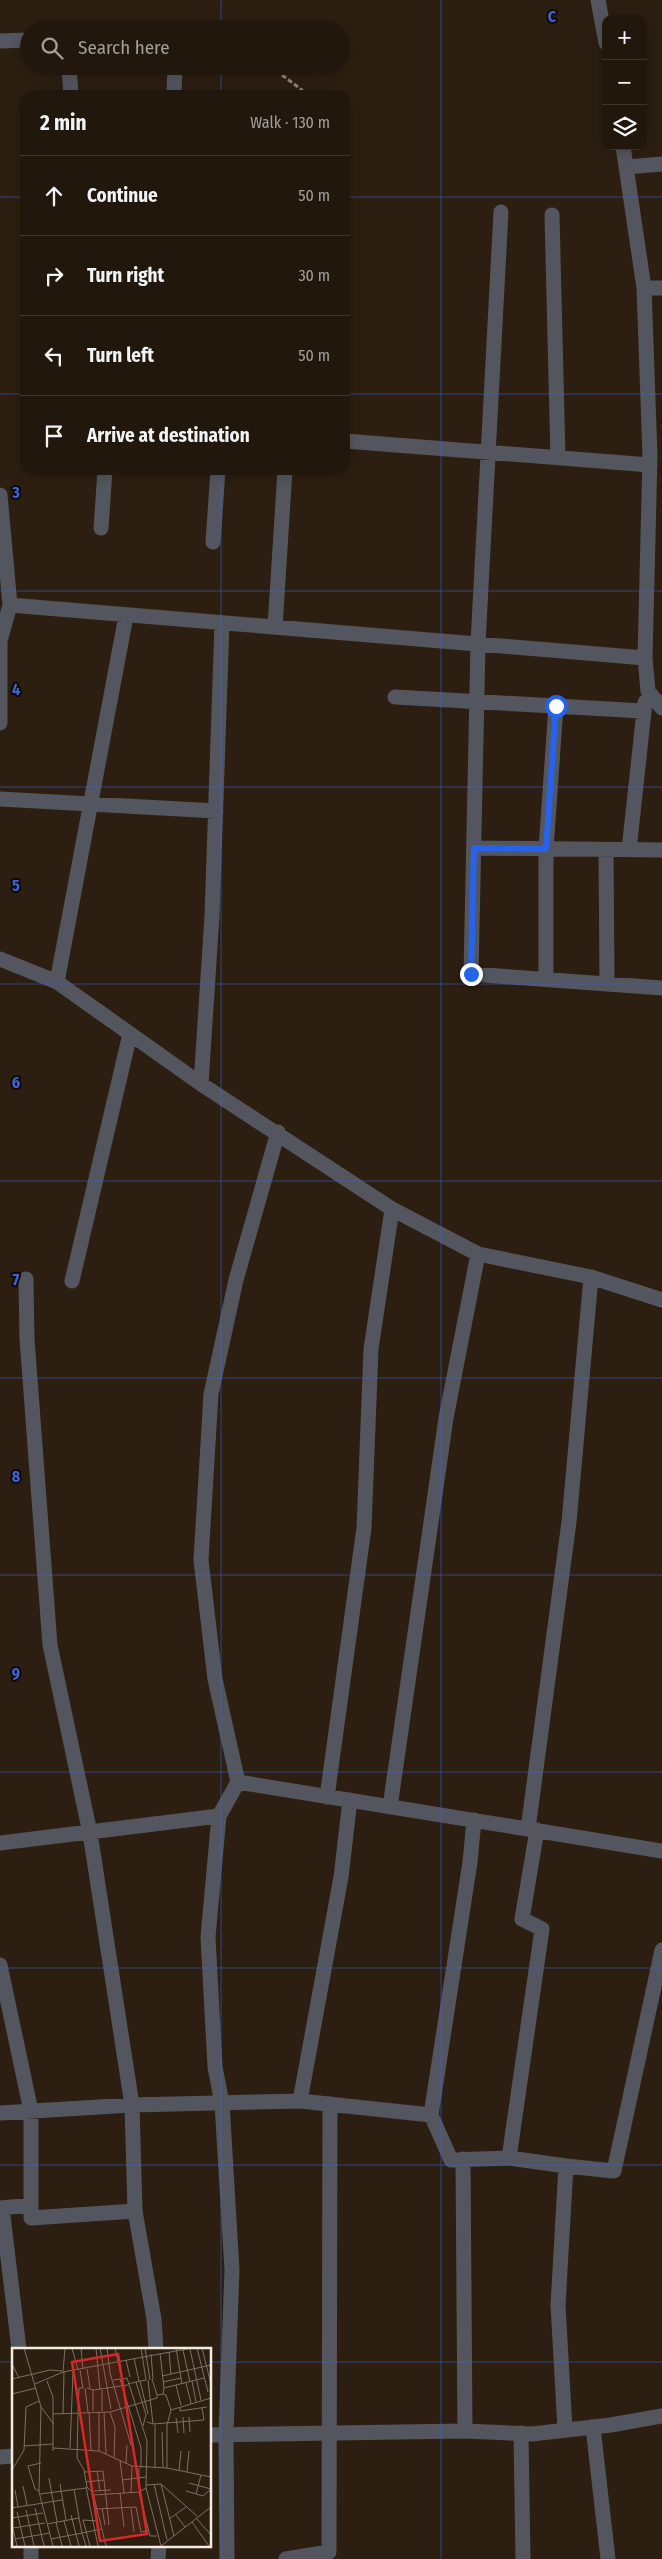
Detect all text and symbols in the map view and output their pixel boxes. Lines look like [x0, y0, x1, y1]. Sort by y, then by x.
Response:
text: C [548, 7, 557, 26]
map controls [602, 15, 647, 150]
button: + [602, 15, 647, 60]
search box [20, 20, 350, 75]
icon: search [38, 34, 66, 62]
text: Search here [78, 36, 170, 59]
button: − [602, 60, 647, 105]
button: layers [602, 105, 647, 150]
text: 2 min [40, 110, 87, 136]
text: Walk · 130 m [250, 113, 330, 132]
icon: ahead [40, 182, 68, 210]
text: Continue [87, 184, 158, 207]
text: 50 m [298, 186, 330, 205]
icon: right [40, 262, 68, 290]
text: Turn right [87, 264, 164, 287]
text: 30 m [298, 266, 330, 285]
icon: left [40, 342, 68, 370]
text: Turn left [87, 344, 154, 367]
text: 50 m [298, 346, 330, 365]
icon: arrive [40, 422, 68, 450]
text: Arrive at destination [87, 424, 250, 447]
text: 3 [11, 483, 20, 502]
text: 4 [12, 680, 20, 699]
route start [545, 695, 568, 718]
text: 5 [12, 876, 20, 895]
route end [460, 963, 483, 986]
text: 6 [12, 1073, 20, 1092]
text: 7 [13, 1270, 20, 1289]
text: 8 [12, 1467, 21, 1486]
text: 9 [12, 1664, 20, 1683]
inset map [12, 2348, 211, 2546]

